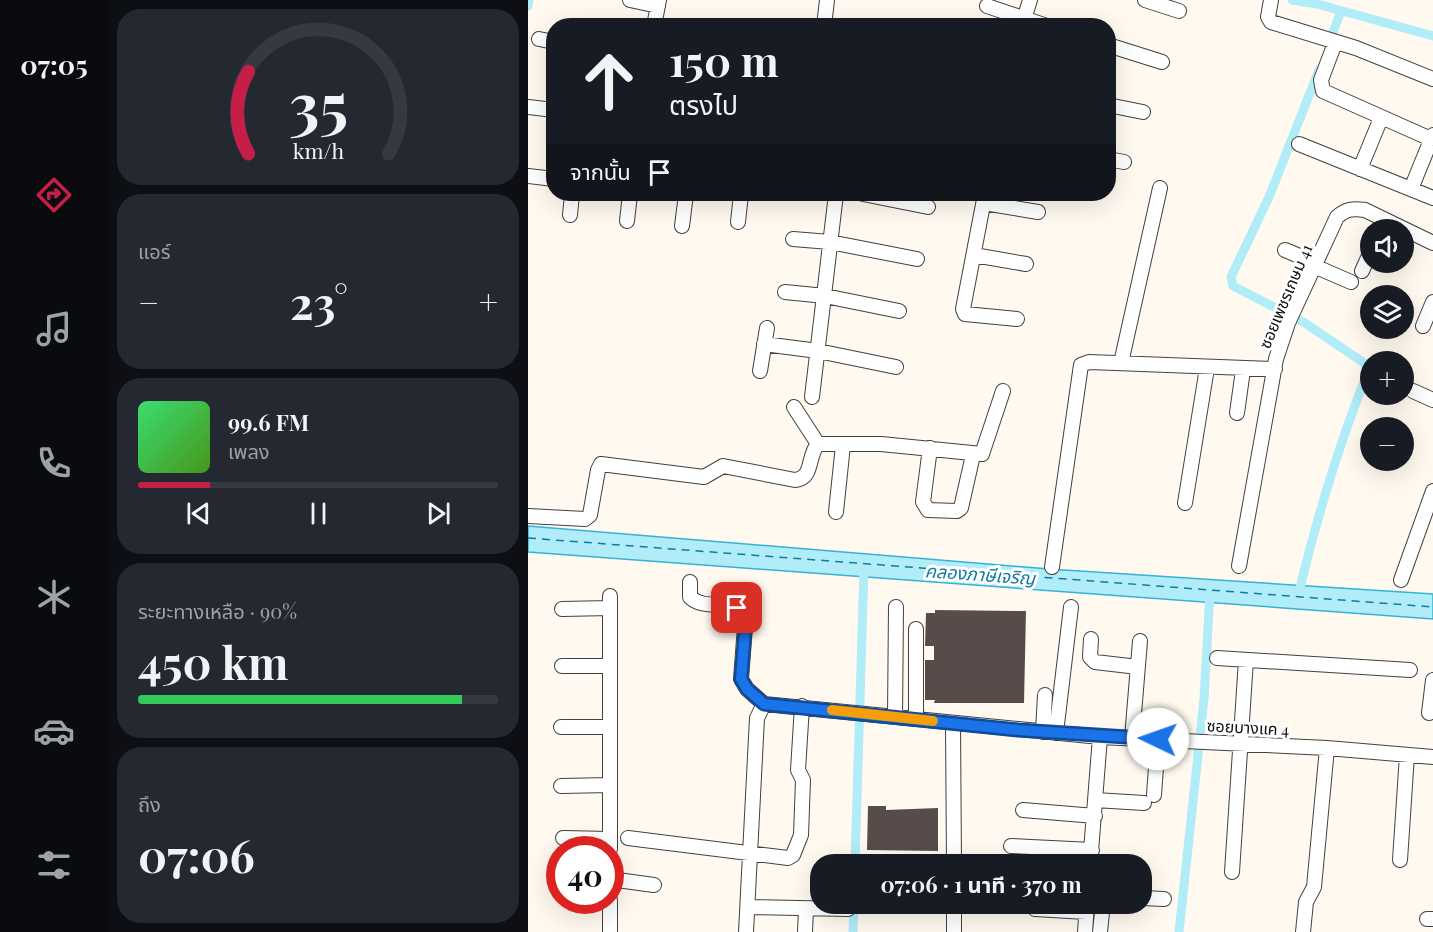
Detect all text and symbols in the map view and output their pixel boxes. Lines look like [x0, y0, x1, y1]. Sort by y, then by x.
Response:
text: 150 m [669, 32, 779, 88]
icon: ahead [570, 42, 648, 120]
text: 07:05 [20, 46, 88, 82]
text: 35 [288, 60, 348, 144]
text: ตรงไป [669, 86, 738, 122]
text: km/h [292, 136, 344, 164]
text: จากนั้น [570, 156, 631, 186]
icon: arrive [643, 156, 676, 189]
icon: directions [33, 174, 75, 216]
map controls [1360, 219, 1414, 471]
button: sound [1360, 219, 1414, 273]
text: แอร์ [138, 237, 170, 264]
street label: ซอยเพชรเกษม 41 [1254, 240, 1316, 351]
text: 23° [290, 271, 348, 331]
text: − [138, 279, 159, 323]
text: + [479, 279, 498, 323]
button: layers [1360, 285, 1414, 339]
icon: music [33, 308, 75, 350]
button: + [1360, 351, 1414, 405]
text: 99.6 FM [228, 407, 309, 437]
button: − [1360, 417, 1414, 471]
text: เพลง [228, 437, 270, 464]
icon: phone [33, 442, 75, 484]
icon: previous [182, 497, 215, 530]
icon: pause [302, 497, 335, 530]
icon: next [422, 497, 455, 530]
water label: คลองภาษีเจริญ [924, 558, 1038, 590]
icon: climate [33, 576, 75, 618]
pin [711, 582, 762, 633]
icon: arrive [720, 591, 753, 624]
text: ระยะทางเหลือ · 90% [138, 597, 297, 624]
text: 450 km [138, 631, 288, 691]
position arrow [1126, 707, 1190, 771]
icon: car [33, 710, 75, 752]
street label: ซอยบางแค 4 [1206, 714, 1290, 740]
text: ถึง [138, 790, 161, 817]
text: 07:06 [138, 824, 255, 884]
speed limit sign: 40 [546, 836, 624, 914]
icon: filters [33, 844, 75, 886]
text: 07:06 · 1 นาที · 370 m [880, 869, 1082, 899]

